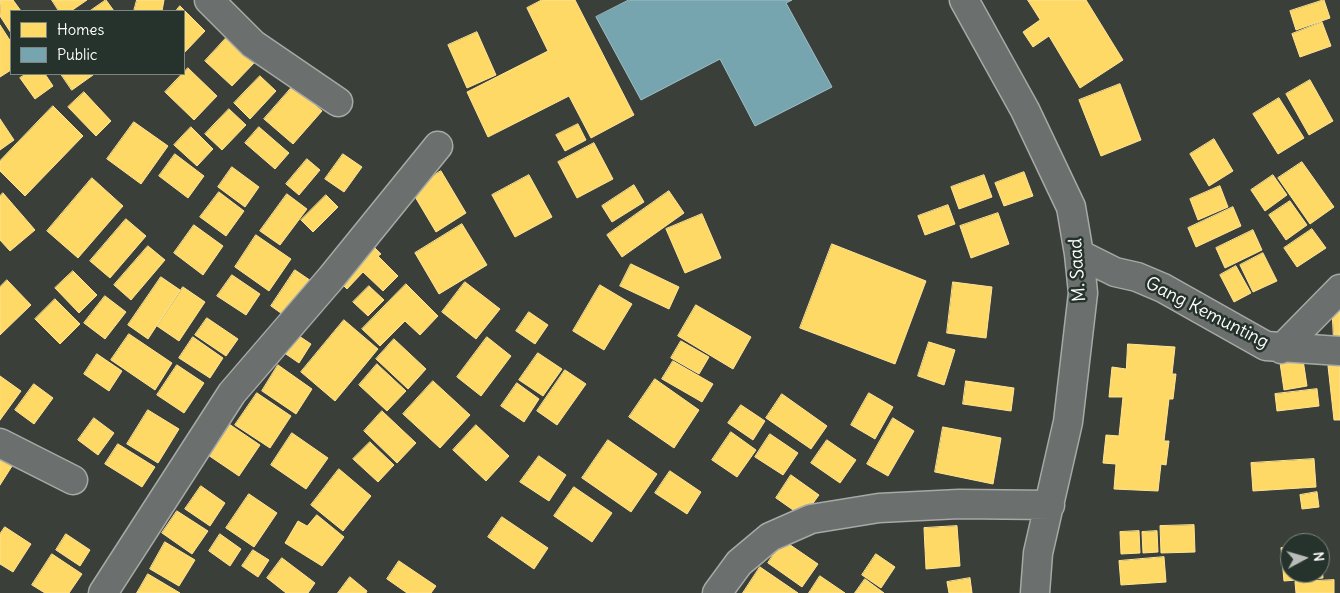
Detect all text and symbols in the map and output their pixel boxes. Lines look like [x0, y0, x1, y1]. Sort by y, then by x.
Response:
legend [10, 10, 185, 75]
text: Homes [57, 20, 104, 39]
text: Public [57, 45, 97, 64]
street label: M. Saad [1065, 238, 1091, 302]
street label: Gang Kemunting [1142, 273, 1272, 353]
north arrow [1280, 533, 1330, 583]
text: N [1309, 551, 1328, 562]

